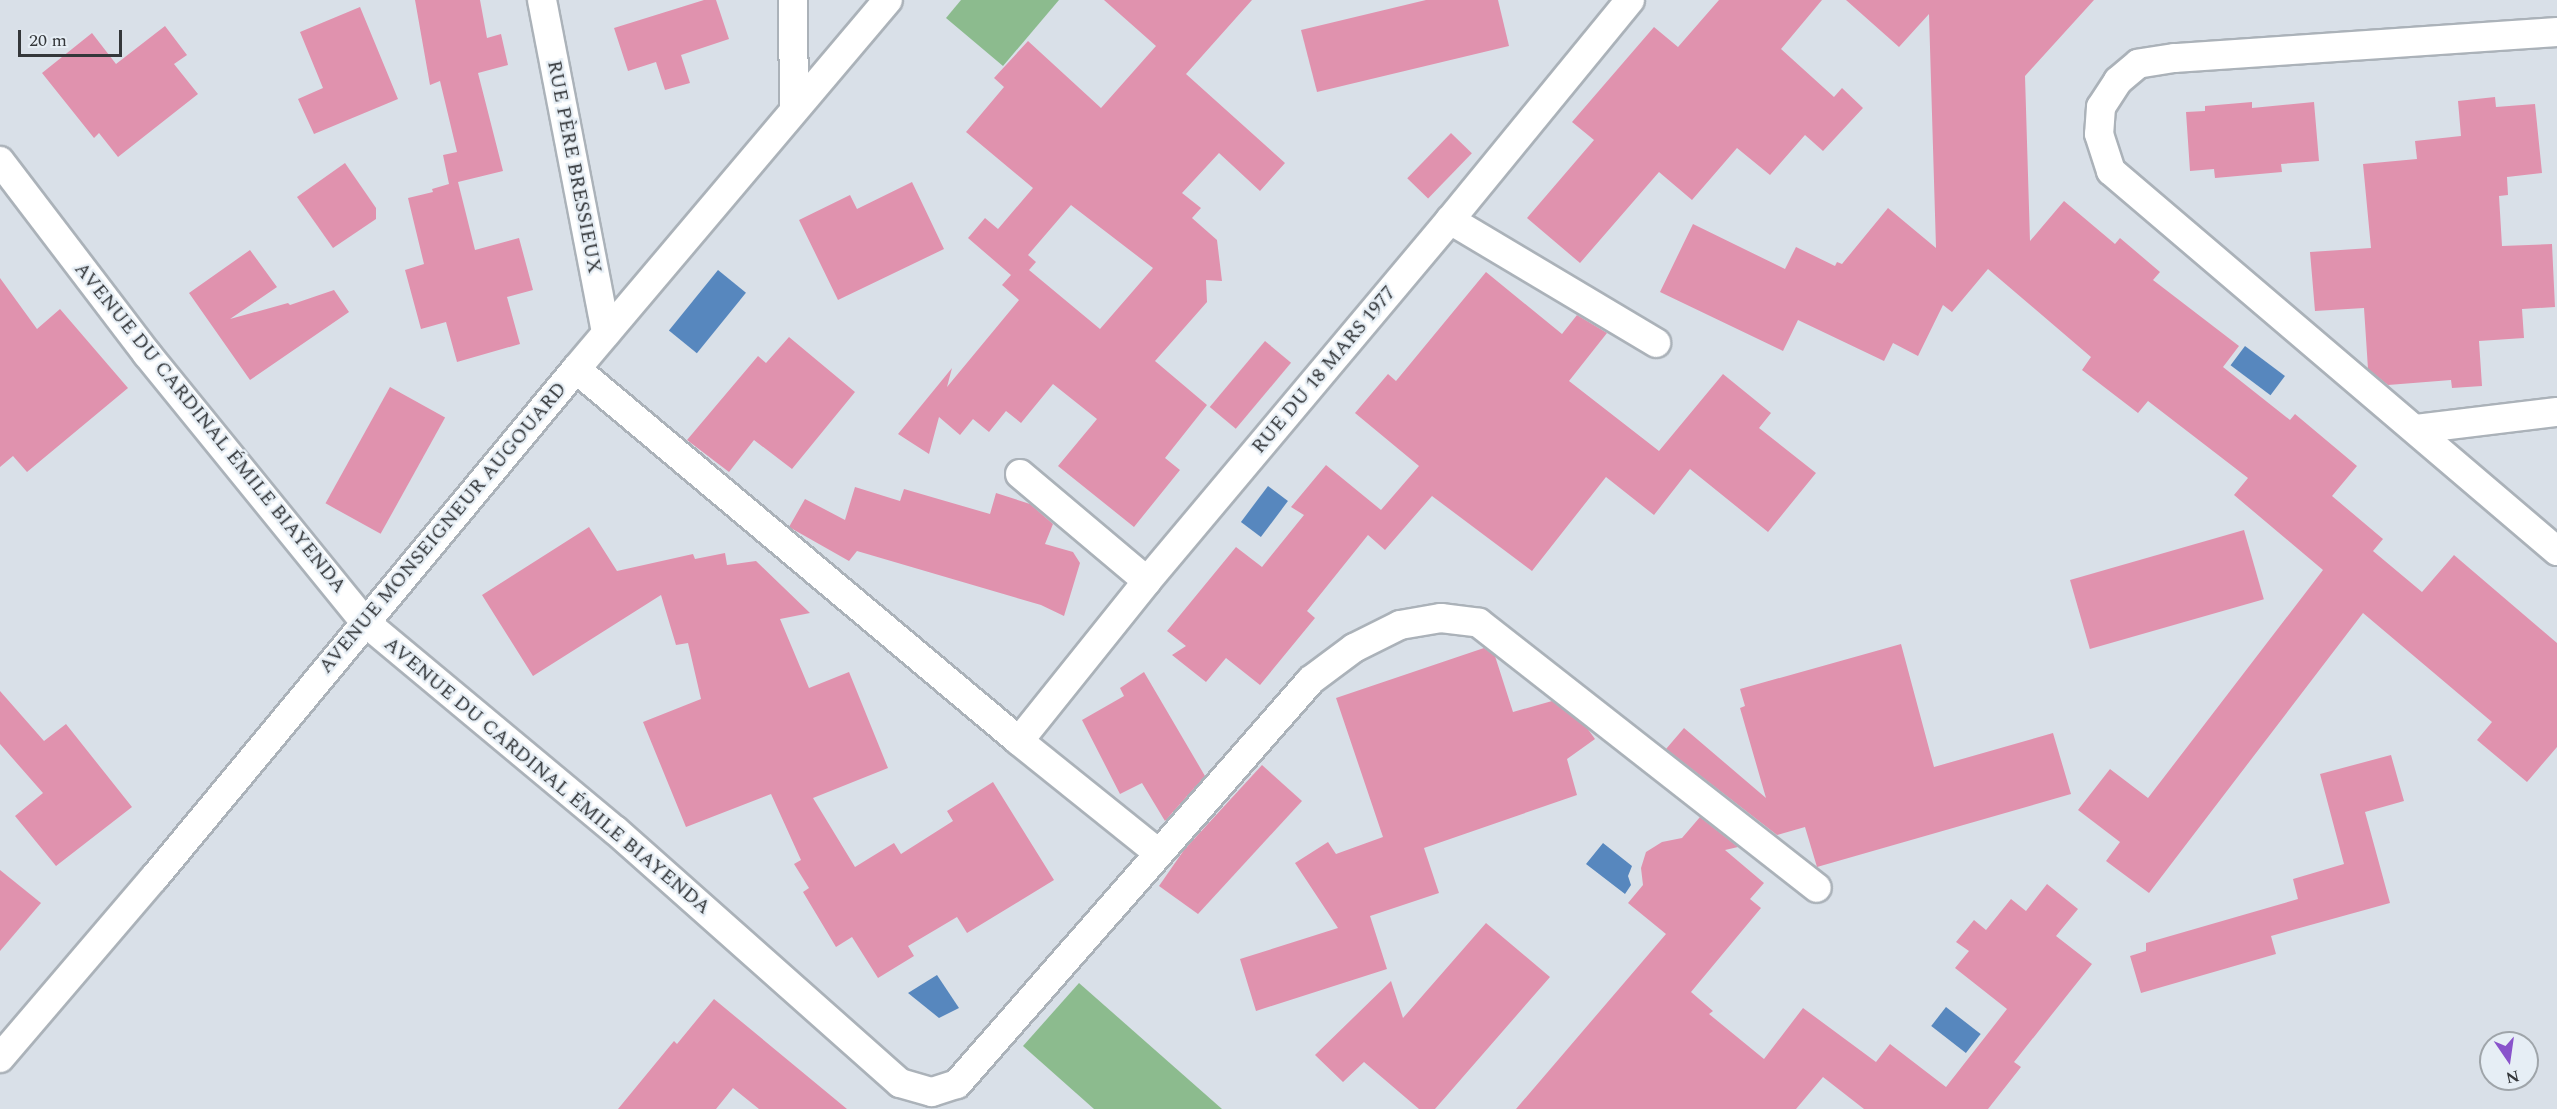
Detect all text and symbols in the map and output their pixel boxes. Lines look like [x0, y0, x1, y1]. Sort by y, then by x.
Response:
scale bar [21, 18, 124, 56]
text: 20 m [29, 27, 67, 54]
street label: RUE PÈRE BRESSIEUX [542, 58, 606, 276]
street label: AVENUE DU CARDINAL ÉMILE BIAYENDA [69, 258, 351, 598]
street label: RUE DU 18 MARS 1977 [1247, 281, 1401, 459]
street label: AVENUE MONSEIGNEUR AUGOUARD [314, 377, 572, 679]
street label: AVENUE DU CARDINAL ÉMILE BIAYENDA [379, 632, 715, 920]
north arrow [2479, 1031, 2539, 1091]
text: N [2504, 1063, 2522, 1090]

